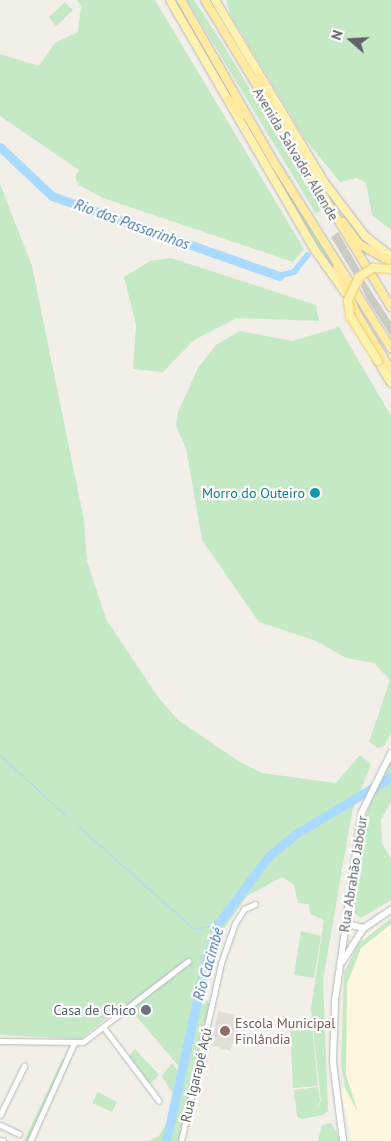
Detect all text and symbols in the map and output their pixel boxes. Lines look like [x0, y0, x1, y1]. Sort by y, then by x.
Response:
north arrow [326, 15, 376, 65]
text: N [327, 28, 347, 42]
street label: Avenida Salvador Allende [250, 84, 342, 224]
water label: Rio dos Passarinhos [72, 195, 192, 253]
place label: Morro do Outeiro [202, 485, 305, 501]
marker: Morro do Outeiro [309, 487, 321, 499]
street label: Rua Abrahão Jabour [335, 814, 371, 934]
water label: Rio Cacimbé [189, 926, 227, 1002]
place label: Casa de Chico [53, 1002, 136, 1018]
marker: Casa de Chico [140, 1004, 152, 1016]
place label: Escola Municipal Finlândia [235, 1015, 335, 1048]
marker: Escola Municipal Finlândia [219, 1025, 231, 1037]
street label: Rua Igarapé Açú [177, 1026, 215, 1124]

